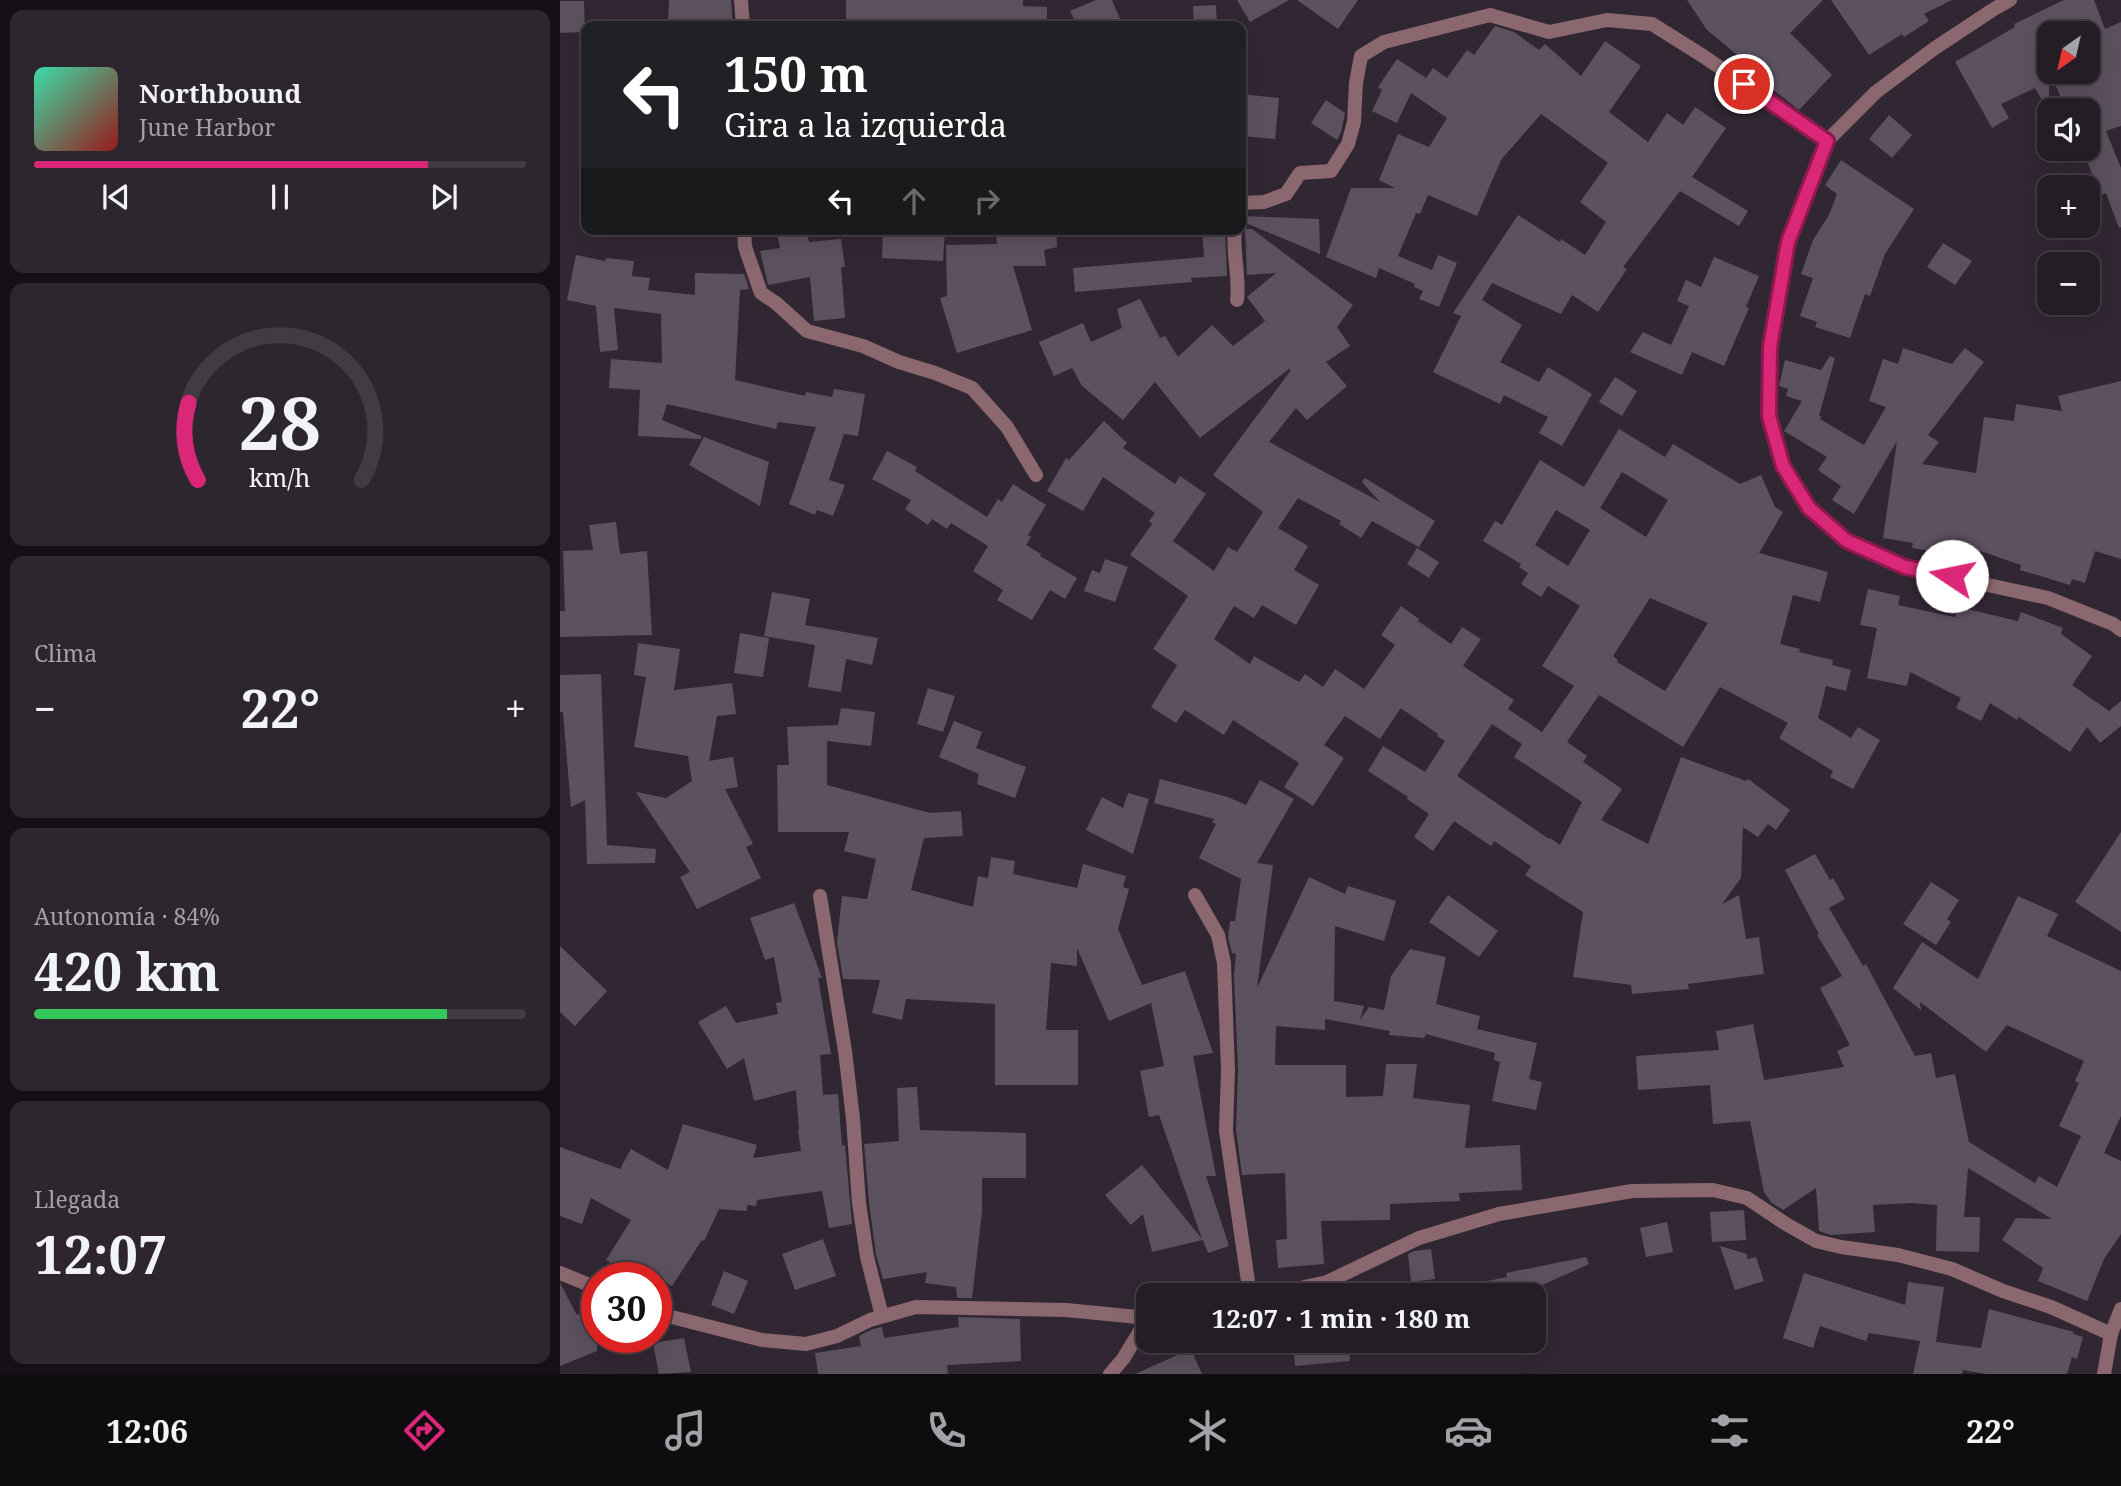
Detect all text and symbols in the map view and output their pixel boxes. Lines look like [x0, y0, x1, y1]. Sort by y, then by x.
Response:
north arrow [2037, 21, 2100, 84]
map controls [2037, 21, 2100, 315]
text: 150 m [724, 40, 868, 106]
icon: left [609, 49, 700, 140]
pin [1714, 54, 1774, 114]
icon: arrive [1725, 65, 1763, 103]
text: Northbound [139, 75, 301, 111]
button: sound [2037, 98, 2100, 161]
text: Gira a la izquierda [724, 103, 1007, 146]
text: June Harbor [139, 111, 275, 143]
button: + [2037, 175, 2100, 238]
icon: previous [97, 178, 135, 216]
icon: pause [261, 178, 299, 216]
icon: next [425, 178, 463, 216]
icon: left [822, 182, 860, 220]
icon: ahead [895, 182, 933, 220]
icon: right [968, 182, 1006, 220]
button: − [2037, 252, 2100, 315]
text: 28 [239, 373, 321, 472]
text: km/h [249, 460, 311, 494]
position arrow [1915, 539, 1989, 613]
text: Clima [34, 637, 97, 669]
text: 22° [241, 672, 320, 743]
text: − [34, 682, 56, 734]
text: + [505, 682, 526, 734]
text: Autonomía · 84% [34, 900, 220, 932]
text: 420 km [34, 935, 220, 1006]
text: Llegada [34, 1183, 120, 1215]
text: 12:07 [34, 1218, 167, 1289]
speed limit sign: 30 [581, 1262, 672, 1353]
text: 12:07 · 1 min · 180 m [1211, 1300, 1471, 1336]
icon: directions [400, 1406, 449, 1455]
icon: music [661, 1406, 710, 1455]
icon: phone [922, 1406, 971, 1455]
icon: climate [1183, 1406, 1232, 1455]
icon: car [1444, 1406, 1493, 1455]
icon: filters [1705, 1406, 1754, 1455]
text: 12:06 [106, 1409, 188, 1452]
text: 22° [1966, 1409, 2015, 1452]

